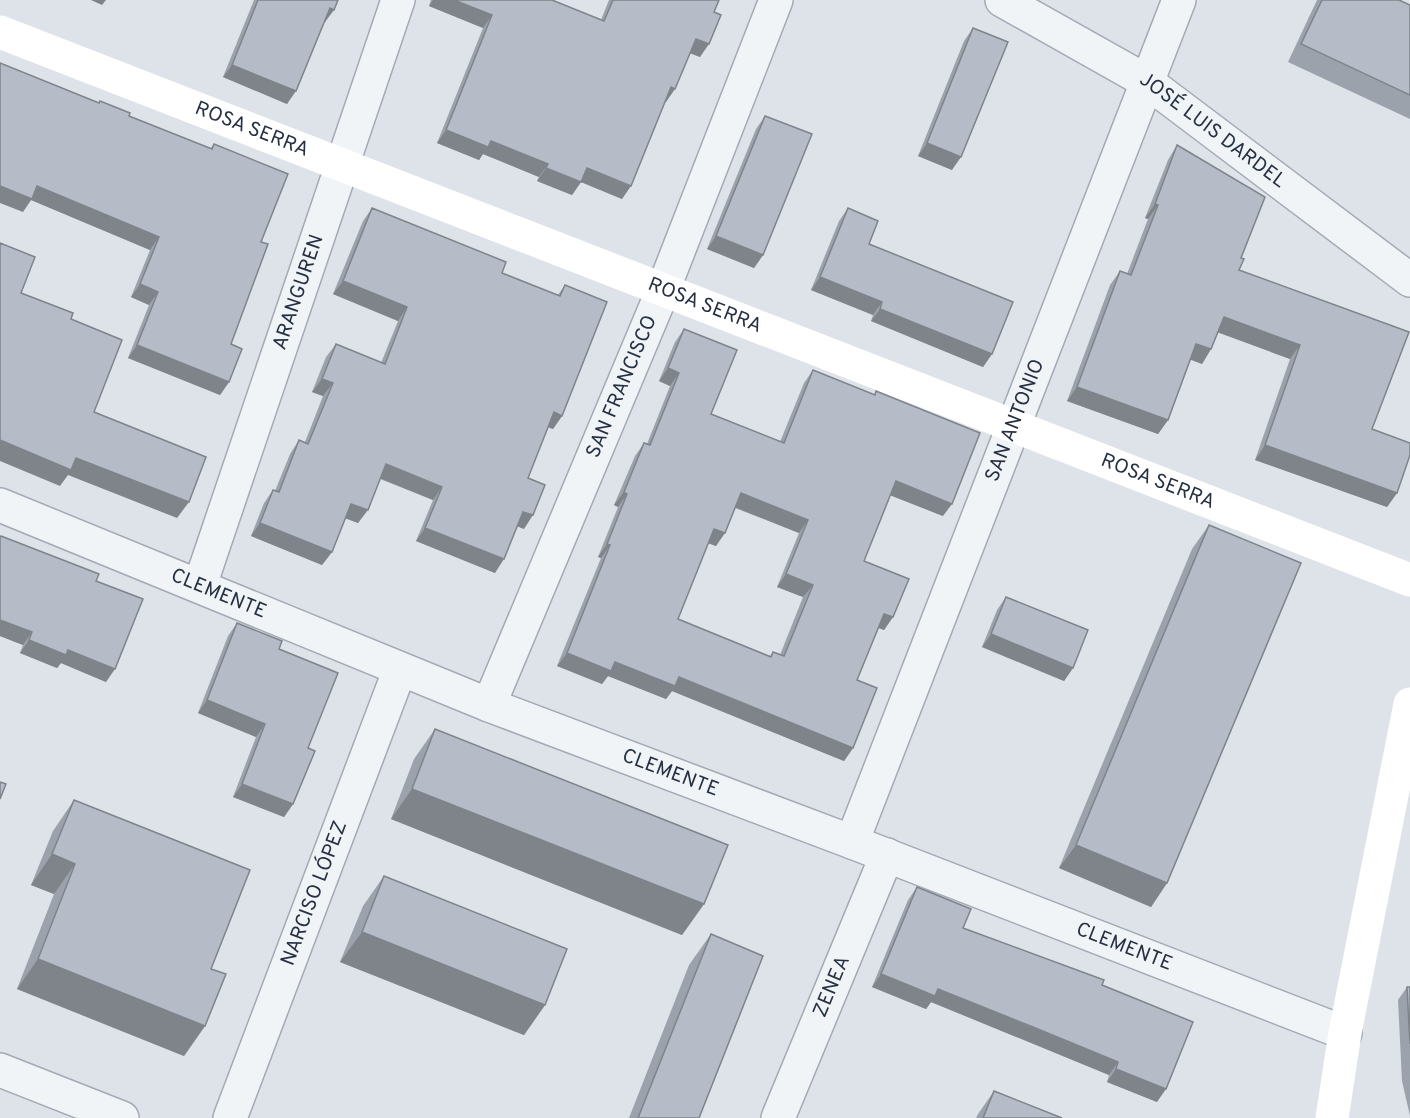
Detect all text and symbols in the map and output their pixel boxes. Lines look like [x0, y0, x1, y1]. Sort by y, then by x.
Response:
street label: JOSÉ LUIS DARDEL [1135, 67, 1291, 195]
street label: ROSA SERRA [191, 96, 312, 164]
street label: ARANGUREN [267, 231, 331, 353]
street label: ROSA SERRA [644, 272, 765, 340]
street label: SAN FRANCISCO [581, 311, 664, 462]
street label: SAN ANTONIO [980, 356, 1051, 486]
street label: ROSA SERRA [1097, 448, 1218, 516]
street label: CLEMENTE [167, 563, 270, 626]
street label: CLEMENTE [618, 743, 722, 803]
street label: NARCISO LÓPEZ [276, 817, 354, 970]
street label: CLEMENTE [1072, 917, 1176, 978]
street label: ZENEA [808, 952, 857, 1022]

